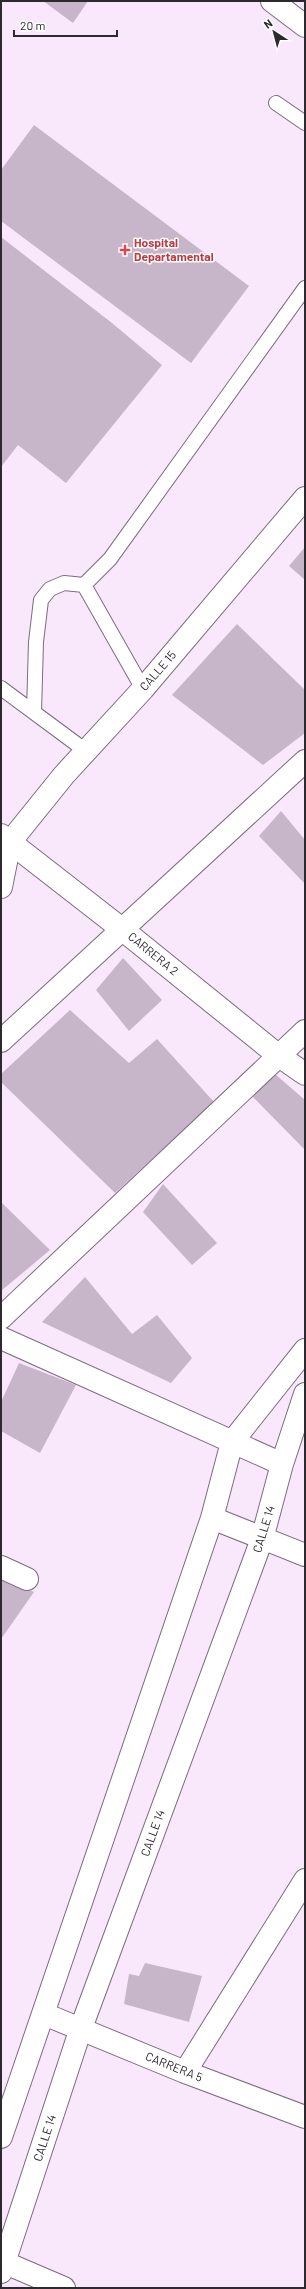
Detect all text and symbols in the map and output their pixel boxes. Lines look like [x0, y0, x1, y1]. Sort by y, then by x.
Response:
scale bar [14, 12, 117, 38]
north arrow [254, 12, 294, 52]
text: N [261, 16, 275, 31]
text: 20 m [20, 18, 46, 32]
place label: Hospital Departamental [134, 235, 214, 263]
marker: Hospital Departamental [119, 244, 131, 256]
street label: CALLE 15 [136, 648, 178, 693]
street label: CARRERA 2 [126, 929, 182, 978]
street label: CALLE 14 [249, 1503, 277, 1554]
street label: CALLE 14 [137, 1807, 167, 1858]
street label: CARRERA 5 [144, 2048, 205, 2084]
street label: CALLE 14 [30, 2112, 58, 2163]

